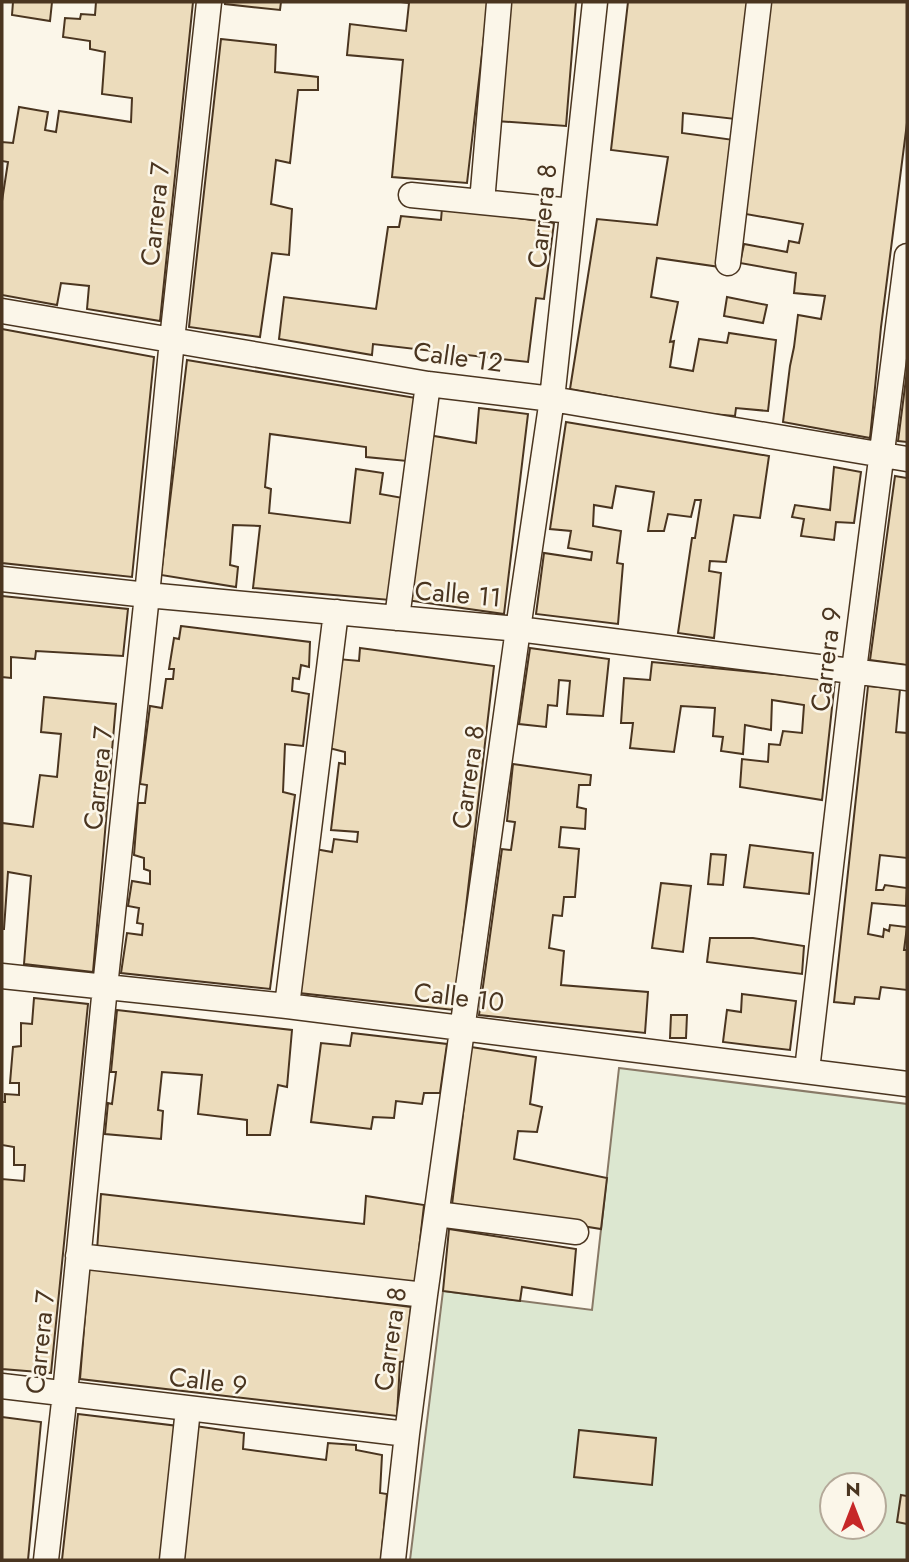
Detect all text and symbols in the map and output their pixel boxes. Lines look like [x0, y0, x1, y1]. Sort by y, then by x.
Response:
street label: Carrera 7 [131, 160, 179, 268]
street label: Carrera 8 [518, 162, 566, 270]
street label: Calle 12 [411, 332, 505, 382]
street label: Calle 11 [413, 571, 503, 617]
street label: Carrera 9 [801, 604, 851, 714]
street label: Carrera 8 [442, 723, 494, 831]
street label: Carrera 7 [74, 724, 122, 832]
street label: Calle 10 [412, 973, 506, 1021]
street label: Carrera 8 [364, 1285, 416, 1393]
street label: Carrera 7 [16, 1288, 64, 1396]
street label: Calle 9 [167, 1357, 249, 1405]
north arrow [818, 1471, 888, 1541]
text: N [845, 1476, 861, 1503]

